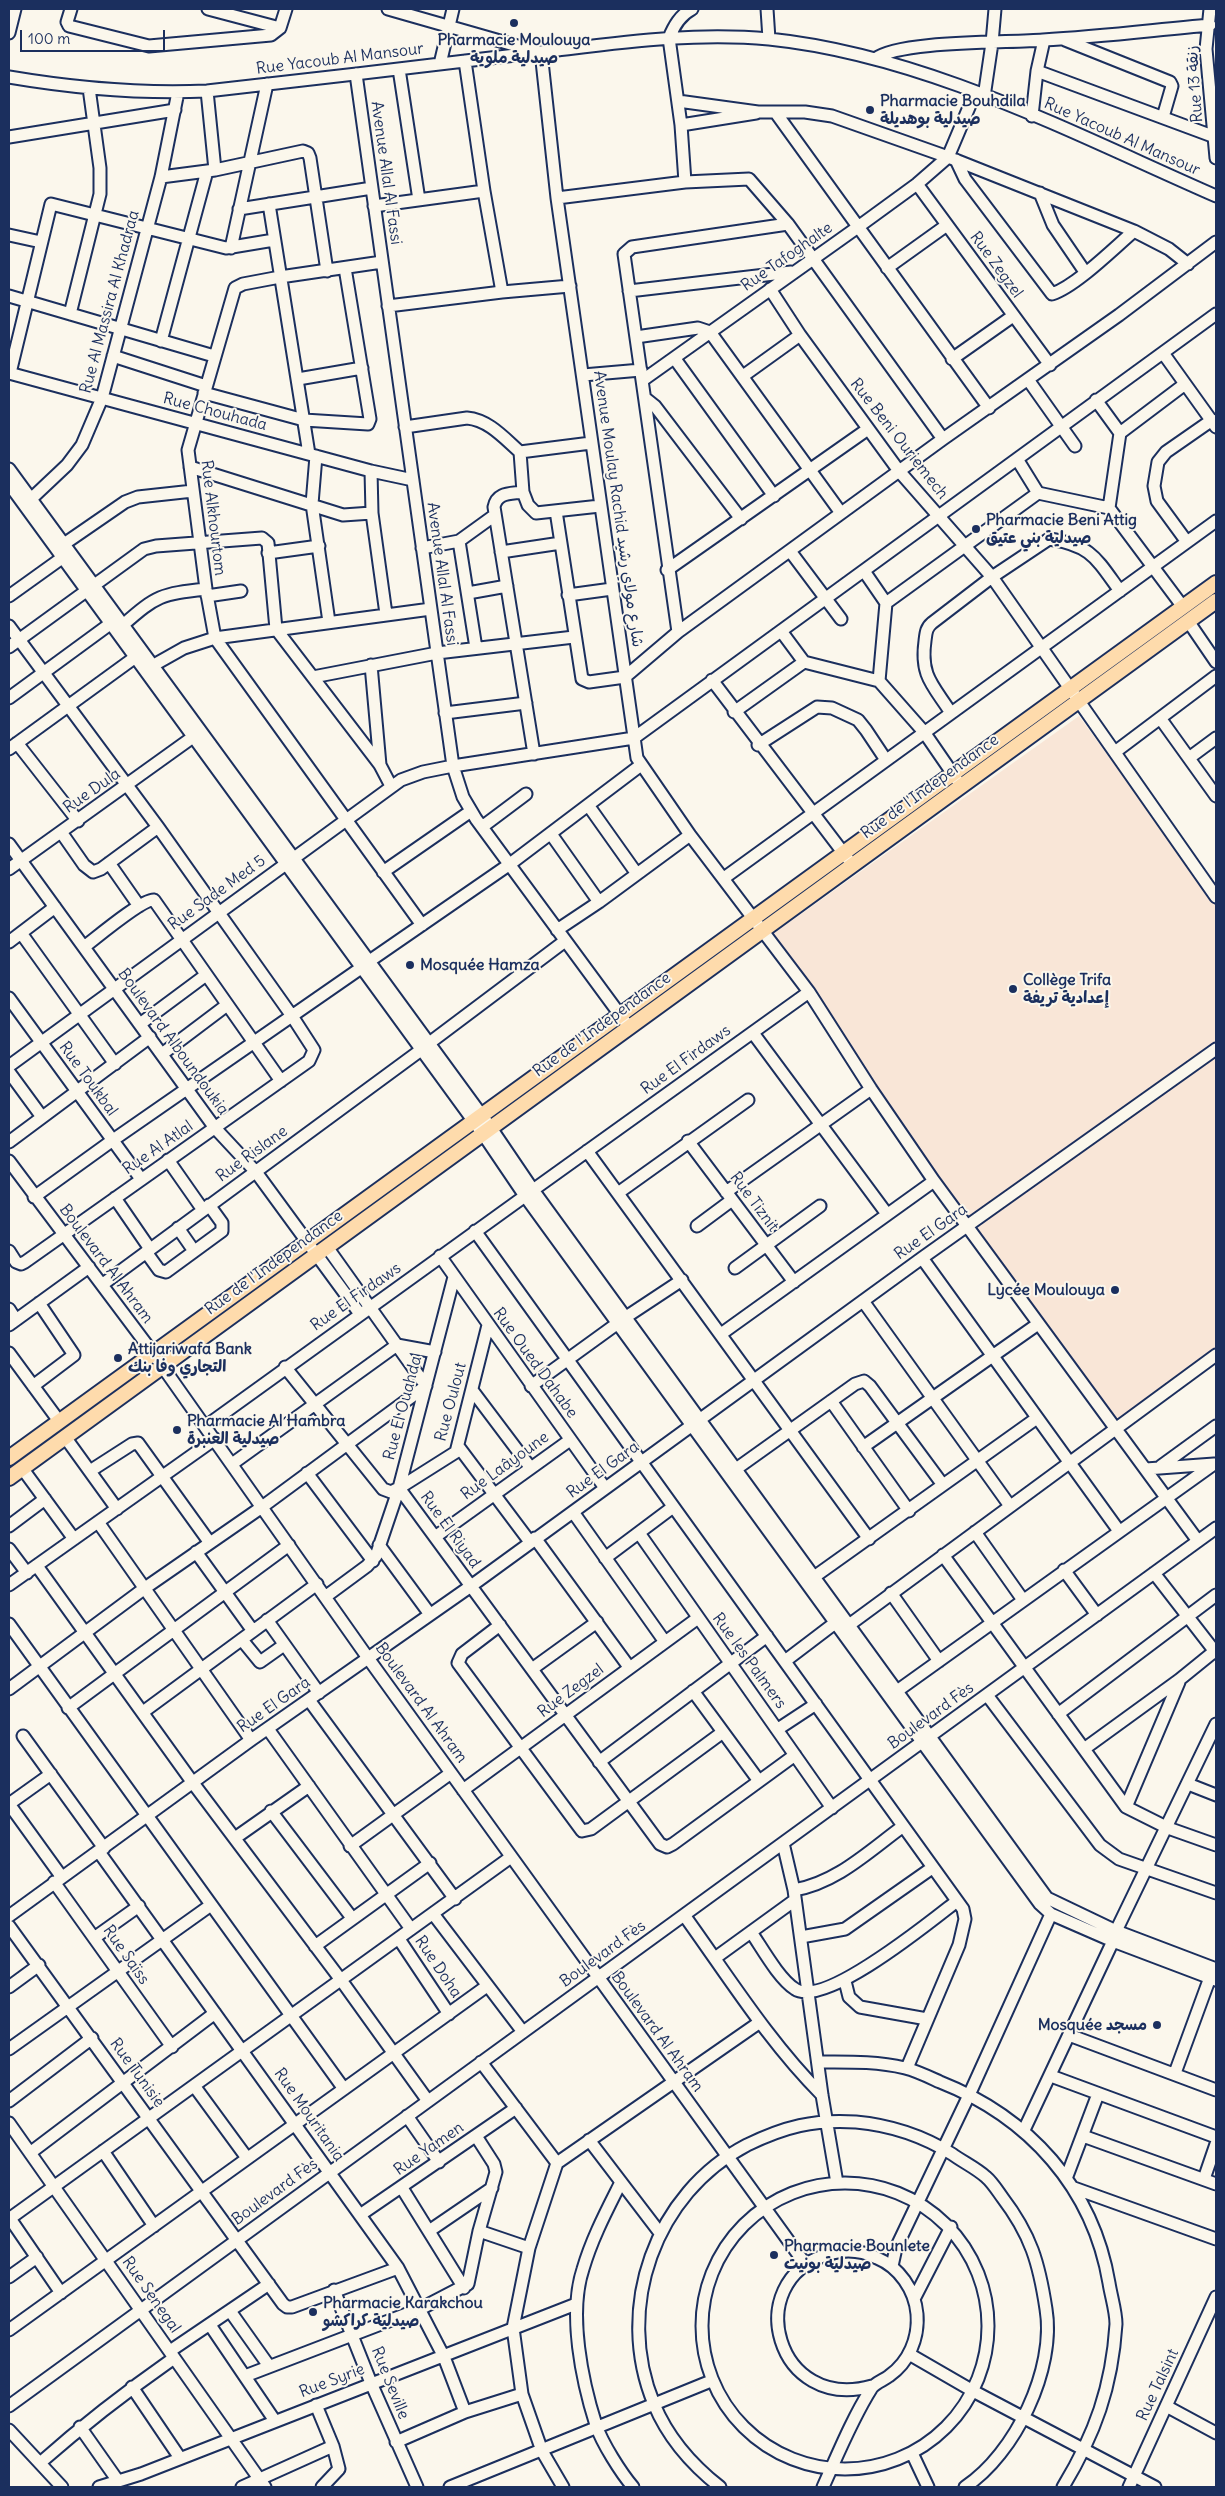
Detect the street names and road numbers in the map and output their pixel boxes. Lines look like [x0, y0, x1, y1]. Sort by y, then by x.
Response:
street label: Rue Yacoub Al Mansour [255, 39, 425, 79]
street label: Rue 13 زنقة [1183, 45, 1207, 123]
street label: Rue Yacoub Al Mansour [1041, 94, 1203, 180]
street label: Avenue Allal Al Fassi [366, 100, 406, 246]
street label: Rue Al Massira Al Khadraa [76, 208, 144, 396]
street label: Rue Tafoghalte [738, 218, 836, 296]
street label: Rue Zegzel [965, 228, 1027, 302]
street label: Avenue Moulay Rachid شارع مولاي رشيد [589, 369, 647, 649]
street label: Rue Beni Ouriemech [846, 375, 952, 503]
street label: Rue Chouhada [161, 389, 269, 435]
street label: Rue Alkhourtom [196, 459, 230, 577]
street label: Avenue Allal Al Fassi [422, 501, 462, 647]
street label: Rue de l'Independance [857, 731, 1003, 843]
street label: Rue Dula [60, 764, 124, 818]
street label: Rue Sade Med 5 [165, 851, 269, 935]
street label: Boulevard Alboundoukia [113, 965, 233, 1119]
street label: Rue de l'Independance [529, 969, 675, 1081]
street label: Rue El Firdaws [637, 1021, 735, 1099]
street label: Rue Toukbal [55, 1038, 121, 1120]
street label: Rue Al Atlal [119, 1117, 197, 1179]
street label: Rue Rislane [213, 1122, 291, 1186]
street label: Rue Tiznit [725, 1168, 783, 1236]
street label: Rue El Gara [891, 1200, 971, 1264]
street label: Boulevard Al Ahram [55, 1201, 157, 1327]
street label: Rue de l'Independance [201, 1207, 347, 1319]
street label: Rue El Firdaws [307, 1259, 405, 1335]
street label: Rue Oued Dahabe [489, 1304, 581, 1422]
street label: Rue El Ouahda [380, 1354, 426, 1462]
street label: Rue Oulout [431, 1360, 471, 1444]
street label: Rue Laâyoune [457, 1428, 553, 1504]
street label: Rue El Gara [563, 1437, 643, 1503]
street label: Rue El Riyad [416, 1488, 484, 1572]
street label: Rue les Palmers [708, 1609, 790, 1713]
street label: Boulevard Al Ahram [371, 1639, 471, 1767]
street label: Rue Zegzel [534, 1660, 608, 1722]
street label: Rue El Gara [234, 1673, 314, 1737]
street label: Boulevard Fès [884, 1678, 978, 1754]
street label: Boulevard Fès [556, 1916, 650, 1992]
street label: Rue Saïss [99, 1922, 153, 1988]
street label: Rue Doha [410, 1932, 466, 2002]
street label: Boulevard Al Ahram [607, 1968, 707, 2096]
street label: Rue Tunisie [106, 2035, 168, 2111]
street label: Rue Mouritania [270, 2065, 348, 2165]
street label: Rue Yamen [390, 2118, 468, 2180]
street label: Boulevard Fès [228, 2154, 322, 2230]
street label: Rue Senegal [118, 2253, 184, 2337]
street label: Rue Seville [367, 2344, 413, 2422]
street label: Rue Talsint [1133, 2346, 1183, 2424]
street label: Rue Syrie [297, 2360, 367, 2402]

